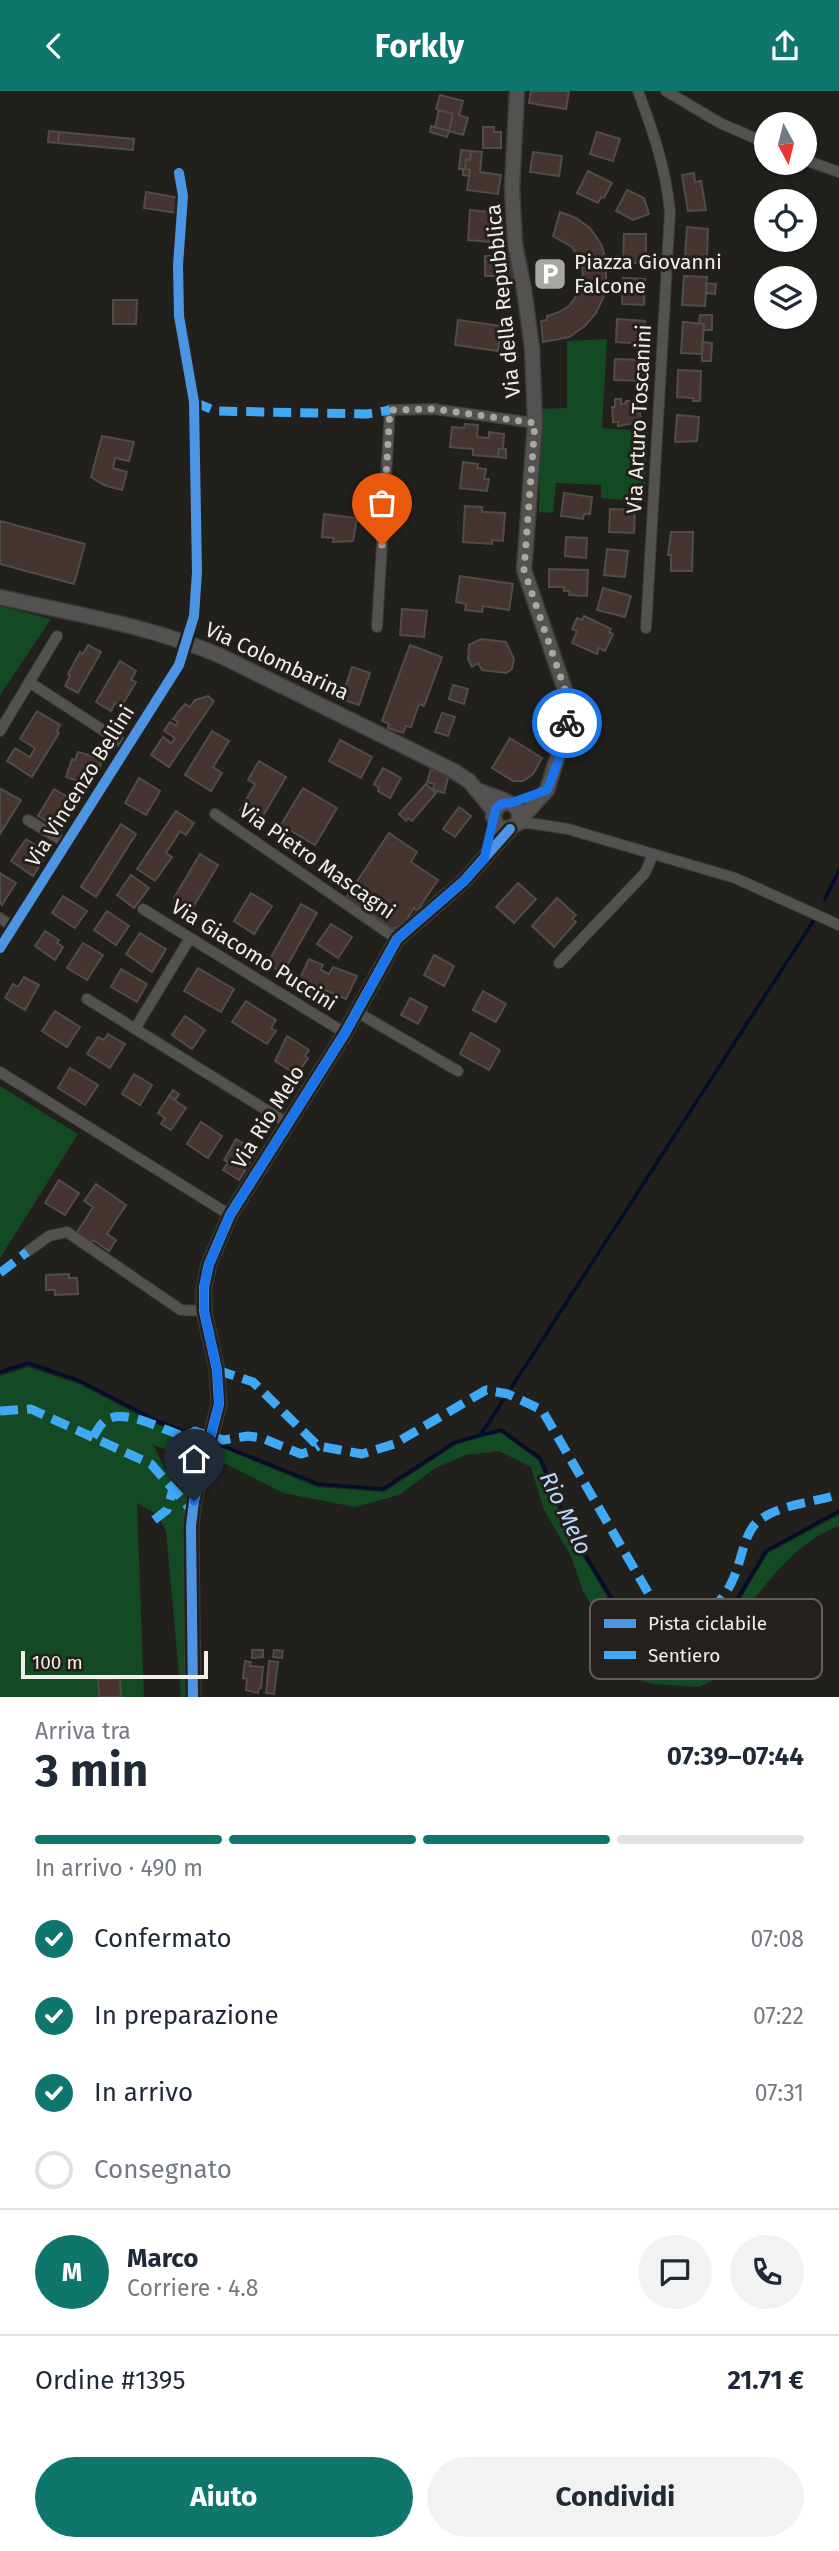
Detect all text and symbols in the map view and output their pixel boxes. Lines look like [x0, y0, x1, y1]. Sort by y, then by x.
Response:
icon: back [35, 27, 73, 65]
text: Forkly [375, 27, 464, 65]
icon: share [766, 27, 804, 65]
north arrow [754, 112, 817, 175]
map controls [754, 112, 817, 329]
button: locate [754, 189, 817, 252]
street label: Via della Repubblica [480, 203, 526, 399]
place label: Piazza Giovanni Falcone [574, 249, 722, 299]
parking icon: Piazza Giovanni Falcone [531, 255, 569, 293]
button: layers [754, 266, 817, 329]
street label: Via Arturo Toscanini [621, 324, 657, 514]
pin [352, 473, 412, 545]
icon: bag [363, 484, 401, 522]
street label: Via Colombarina [201, 616, 353, 706]
courier [532, 688, 602, 758]
street label: Via Vincenzo Bellini [20, 701, 140, 871]
icon: bike [548, 704, 586, 742]
street label: Via Pietro Mascagni [234, 797, 400, 925]
street label: Via Giacomo Puccini [166, 893, 342, 1017]
street label: Via Rio Melo [226, 1060, 310, 1174]
pin [164, 1429, 224, 1501]
icon: home [175, 1440, 213, 1478]
water label: Rio Melo [534, 1467, 598, 1559]
legend [590, 1599, 822, 1679]
text: Pista ciclabile [648, 1612, 767, 1635]
text: Sentiero [648, 1644, 720, 1667]
scale bar [21, 1648, 208, 1680]
text: 100 m [32, 1651, 83, 1674]
text: Arriva tra [35, 1717, 131, 1745]
text: 07:39–07:44 [667, 1741, 804, 1772]
text: 3 min [35, 1743, 148, 1798]
text: In arrivo · 490 m [35, 1854, 203, 1882]
icon: check [35, 1920, 73, 1958]
text: Confermato [94, 1923, 232, 1954]
text: 07:08 [750, 1925, 804, 1953]
icon: check [35, 1997, 73, 2035]
text: In preparazione [94, 2000, 279, 2031]
text: 07:22 [753, 2002, 804, 2030]
icon: check [35, 2074, 73, 2112]
text: In arrivo [94, 2077, 193, 2108]
text: 07:31 [755, 2079, 804, 2107]
text: Consegnato [94, 2154, 232, 2185]
button: chat [638, 2235, 712, 2309]
button: phone [730, 2235, 804, 2309]
text: Marco [127, 2243, 198, 2274]
text: M [62, 2257, 82, 2288]
text: Corriere · 4.8 [127, 2274, 259, 2302]
text: Ordine #1395 [35, 2365, 186, 2396]
text: 21.71 € [727, 2365, 804, 2396]
button: Aiuto [35, 2457, 413, 2537]
button: Condividi [427, 2457, 804, 2537]

